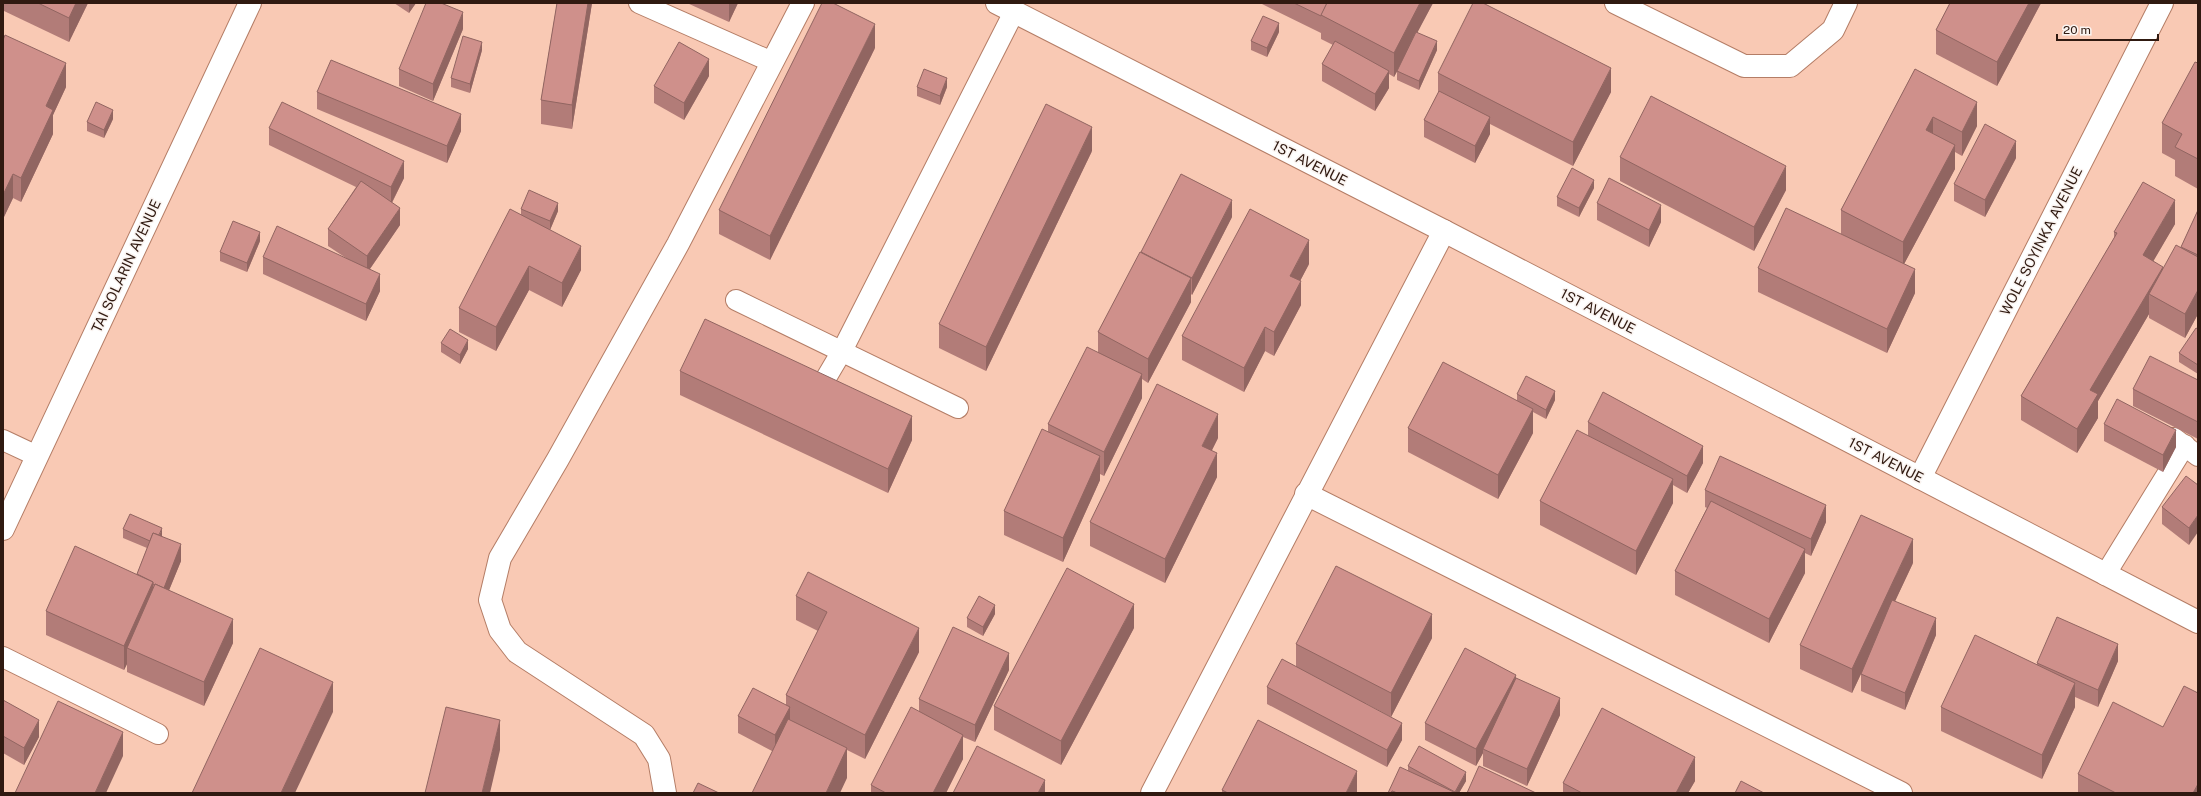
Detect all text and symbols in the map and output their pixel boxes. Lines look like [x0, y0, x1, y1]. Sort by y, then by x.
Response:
scale bar [2057, 16, 2158, 42]
text: 20 m [2063, 23, 2091, 37]
street label: 1ST AVENUE [1270, 137, 1350, 189]
street label: WOLE SOYINKA AVENUE [1997, 164, 2085, 318]
street label: TAI SOLARIN AVENUE [88, 197, 164, 335]
street label: 1ST AVENUE [1558, 285, 1638, 337]
street label: 1ST AVENUE [1846, 434, 1926, 486]

